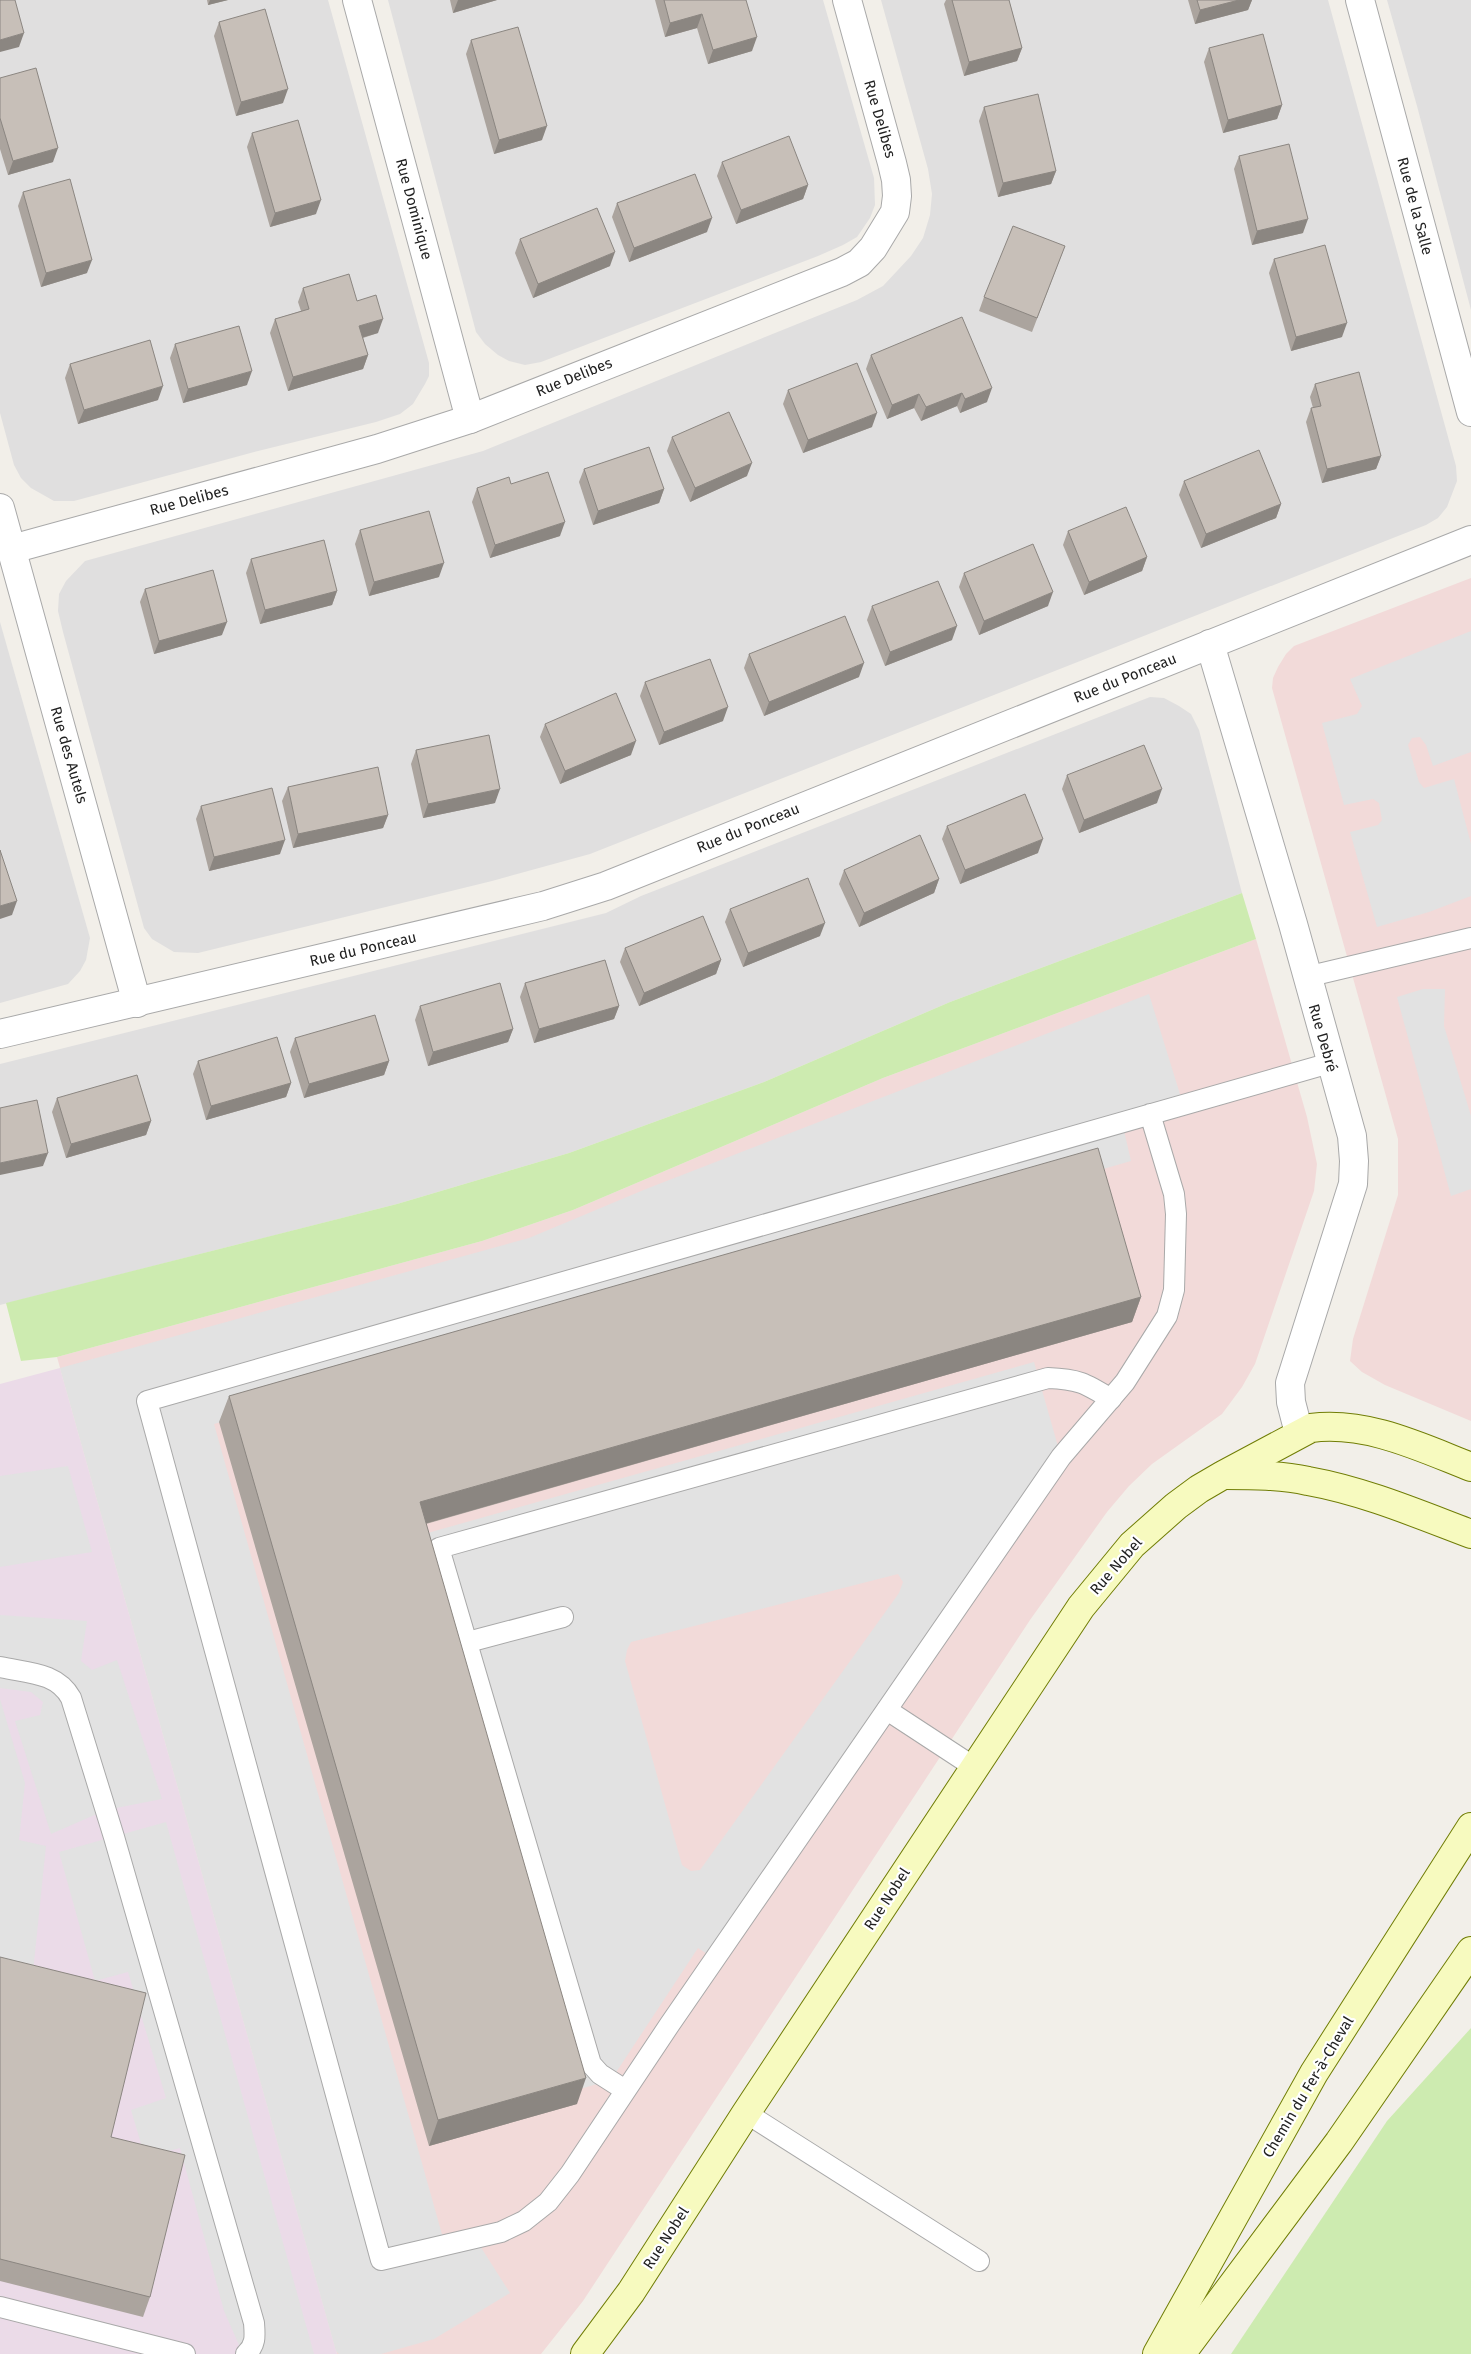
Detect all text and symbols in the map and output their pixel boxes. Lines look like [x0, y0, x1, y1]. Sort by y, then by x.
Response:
street label: Rue Delibes [860, 78, 900, 160]
street label: Rue de la Salle [1393, 155, 1437, 257]
street label: Rue Dominique [392, 156, 436, 262]
street label: Rue Delibes [533, 354, 615, 400]
street label: Rue Delibes [148, 481, 230, 519]
street label: Rue du Ponceau [1071, 649, 1179, 707]
street label: Rue des Autels [47, 704, 91, 806]
street label: Rue du Ponceau [694, 799, 802, 857]
street label: Rue du Ponceau [308, 928, 418, 970]
street label: Rue Debré [1305, 1002, 1341, 1074]
street label: Rue Nobel [1086, 1533, 1146, 1598]
street label: Rue Nobel [860, 1864, 914, 1933]
street label: Chemin du Fer-à-Cheval [1259, 2013, 1358, 2161]
street label: Rue Nobel [639, 2203, 693, 2272]

